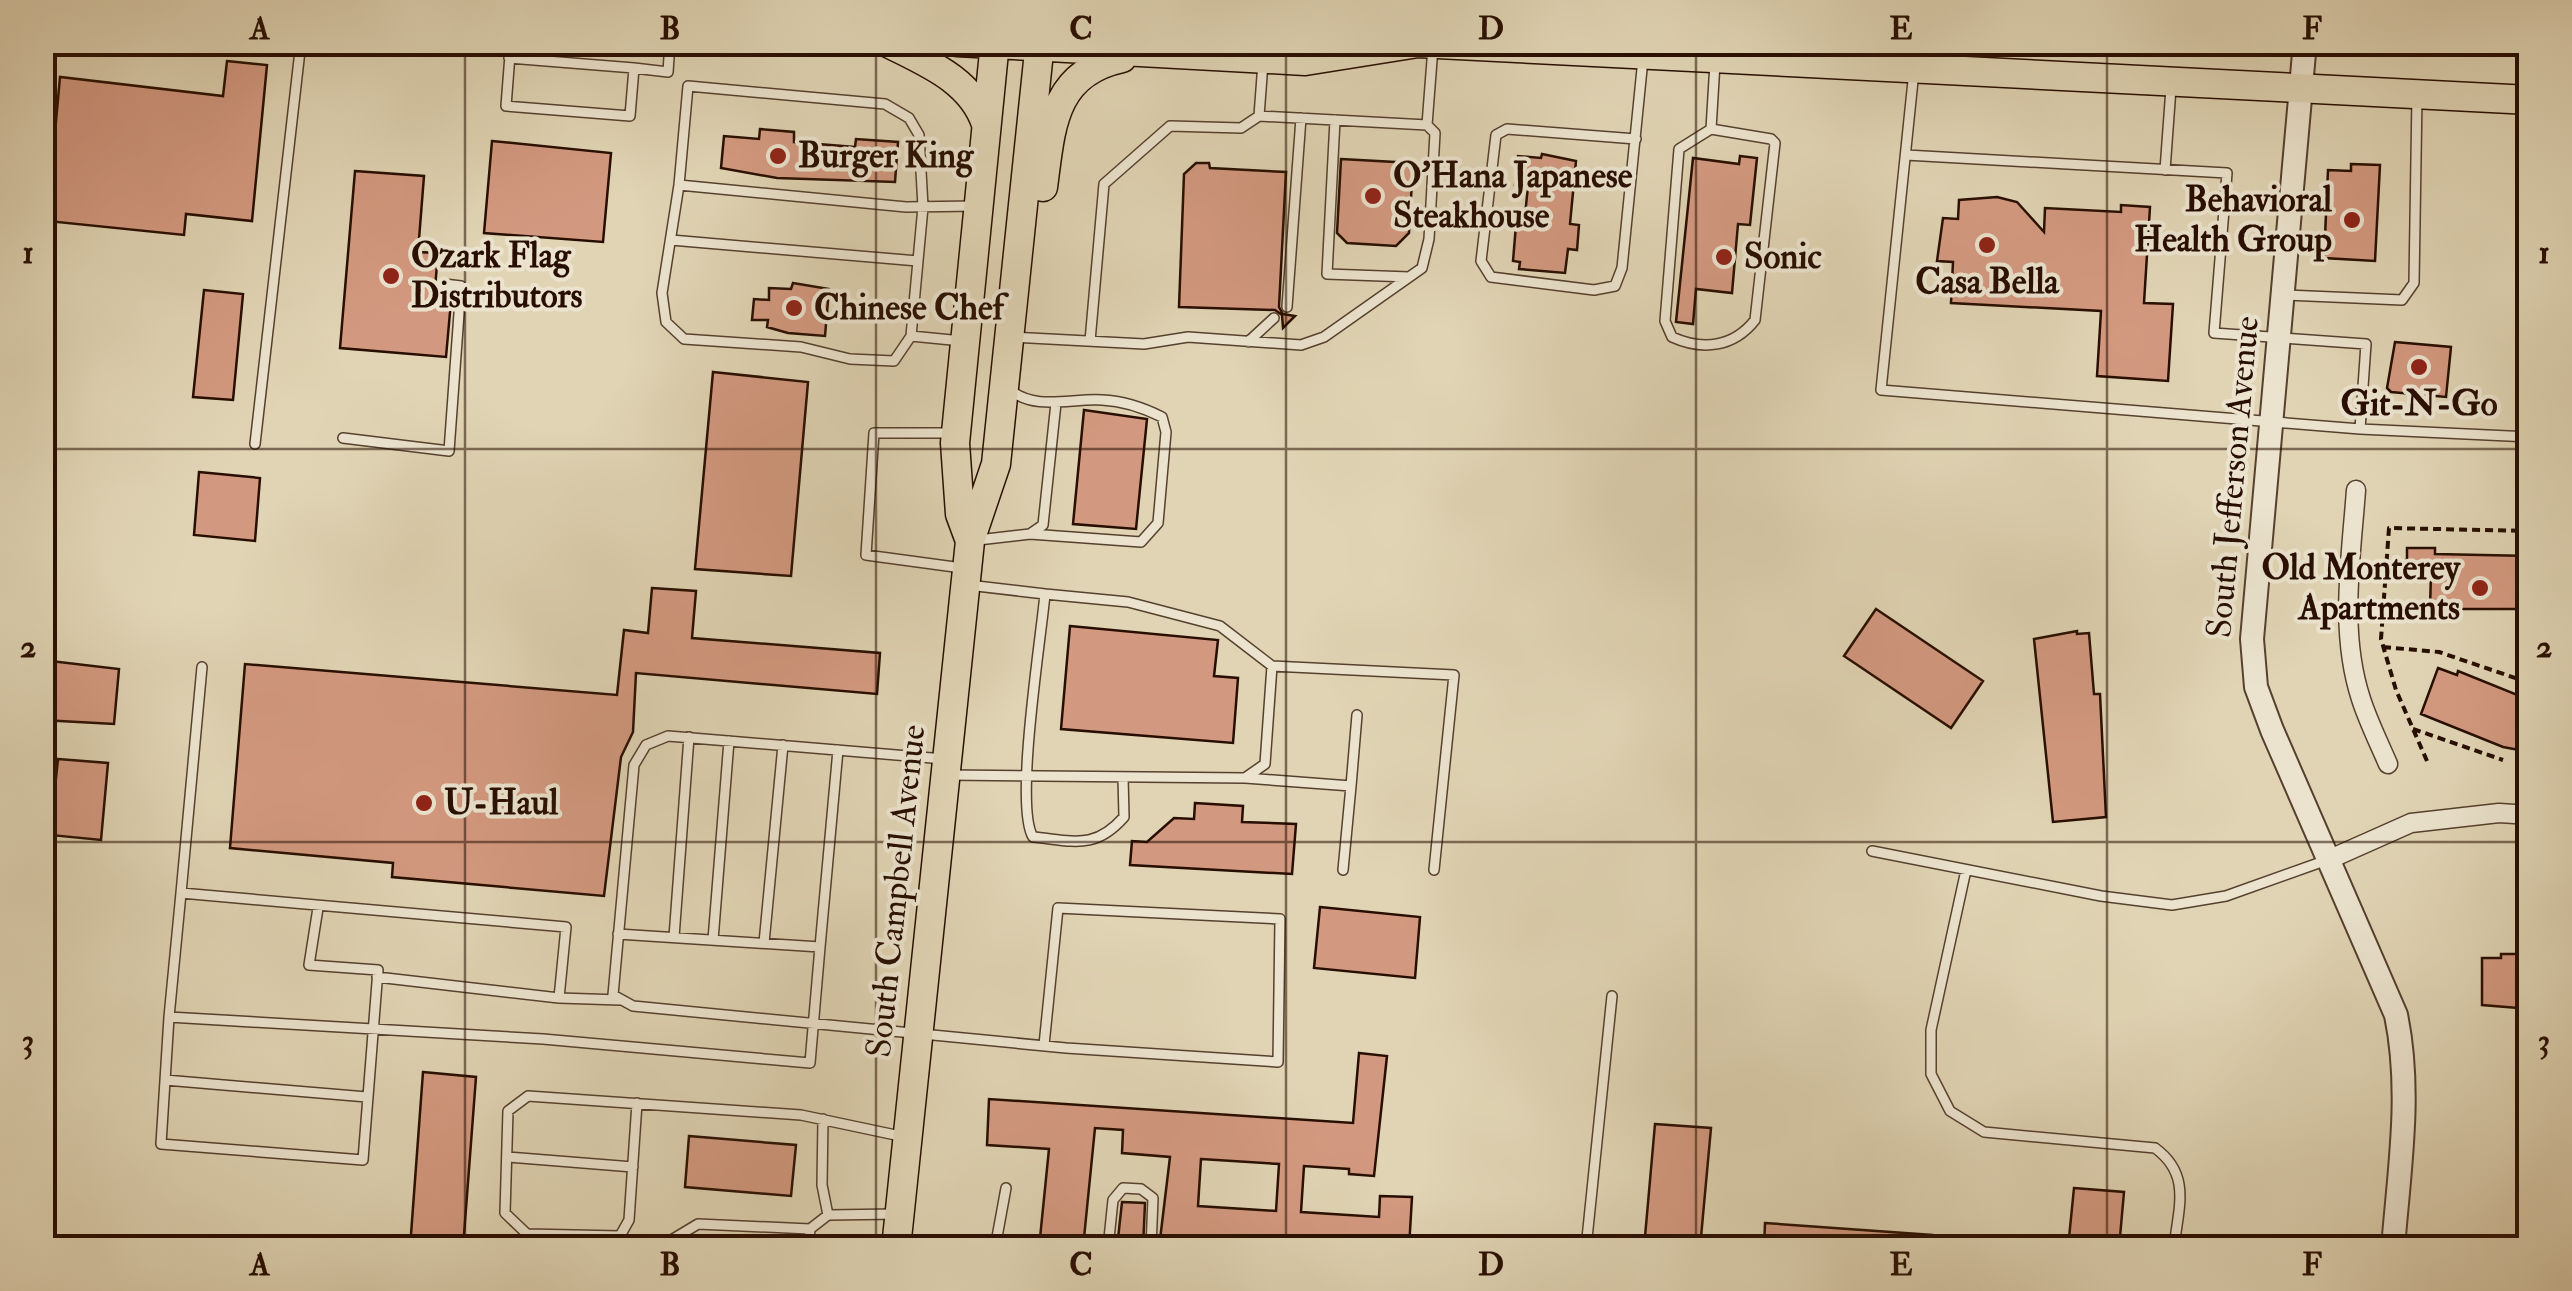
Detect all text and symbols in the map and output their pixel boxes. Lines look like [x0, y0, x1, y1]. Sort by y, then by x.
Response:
text: A [248, 9, 271, 49]
text: B [660, 9, 680, 49]
text: C [1069, 9, 1093, 49]
text: D [1478, 9, 1504, 49]
text: E [1889, 9, 1913, 49]
text: F [2302, 9, 2322, 49]
place label: Burger King [798, 134, 975, 178]
marker: Burger King [767, 145, 789, 167]
place label: O'Hana Japanese Steakhouse [1393, 154, 1633, 238]
place label: Behavioral Health Group [2134, 178, 2333, 262]
marker: O'Hana Japanese Steakhouse [1362, 185, 1384, 207]
marker: Behavioral Health Group [2341, 209, 2363, 231]
text: 1 [22, 233, 34, 273]
text: 1 [2538, 233, 2550, 273]
place label: Ozark Flag Distributors [411, 234, 583, 318]
marker: Casa Bella [1976, 234, 1998, 256]
place label: Sonic [1744, 235, 1822, 279]
marker: Sonic [1713, 246, 1735, 268]
place label: Casa Bella [1915, 260, 2060, 304]
marker: Ozark Flag Distributors [380, 265, 402, 287]
place label: Chinese Chef [814, 286, 1010, 330]
marker: Chinese Chef [783, 297, 805, 319]
street label: South Jefferson Avenue [2197, 314, 2269, 640]
marker: Git-N-Go [2408, 356, 2430, 378]
place label: Git-N-Go [2340, 382, 2498, 426]
place label: Old Monterey Apartments [2261, 546, 2462, 630]
marker: Old Monterey Apartments [2469, 577, 2491, 599]
text: 2 [20, 627, 36, 667]
text: 2 [2536, 627, 2552, 667]
street label: South Campbell Avenue [857, 722, 935, 1060]
place label: U-Haul [444, 781, 559, 825]
marker: U-Haul [413, 792, 435, 814]
text: 3 [22, 1021, 34, 1061]
text: 3 [2538, 1021, 2550, 1061]
text: A [248, 1245, 271, 1285]
text: B [660, 1245, 680, 1285]
text: C [1069, 1245, 1093, 1285]
text: D [1478, 1245, 1504, 1285]
text: E [1889, 1245, 1913, 1285]
text: F [2302, 1245, 2322, 1285]

